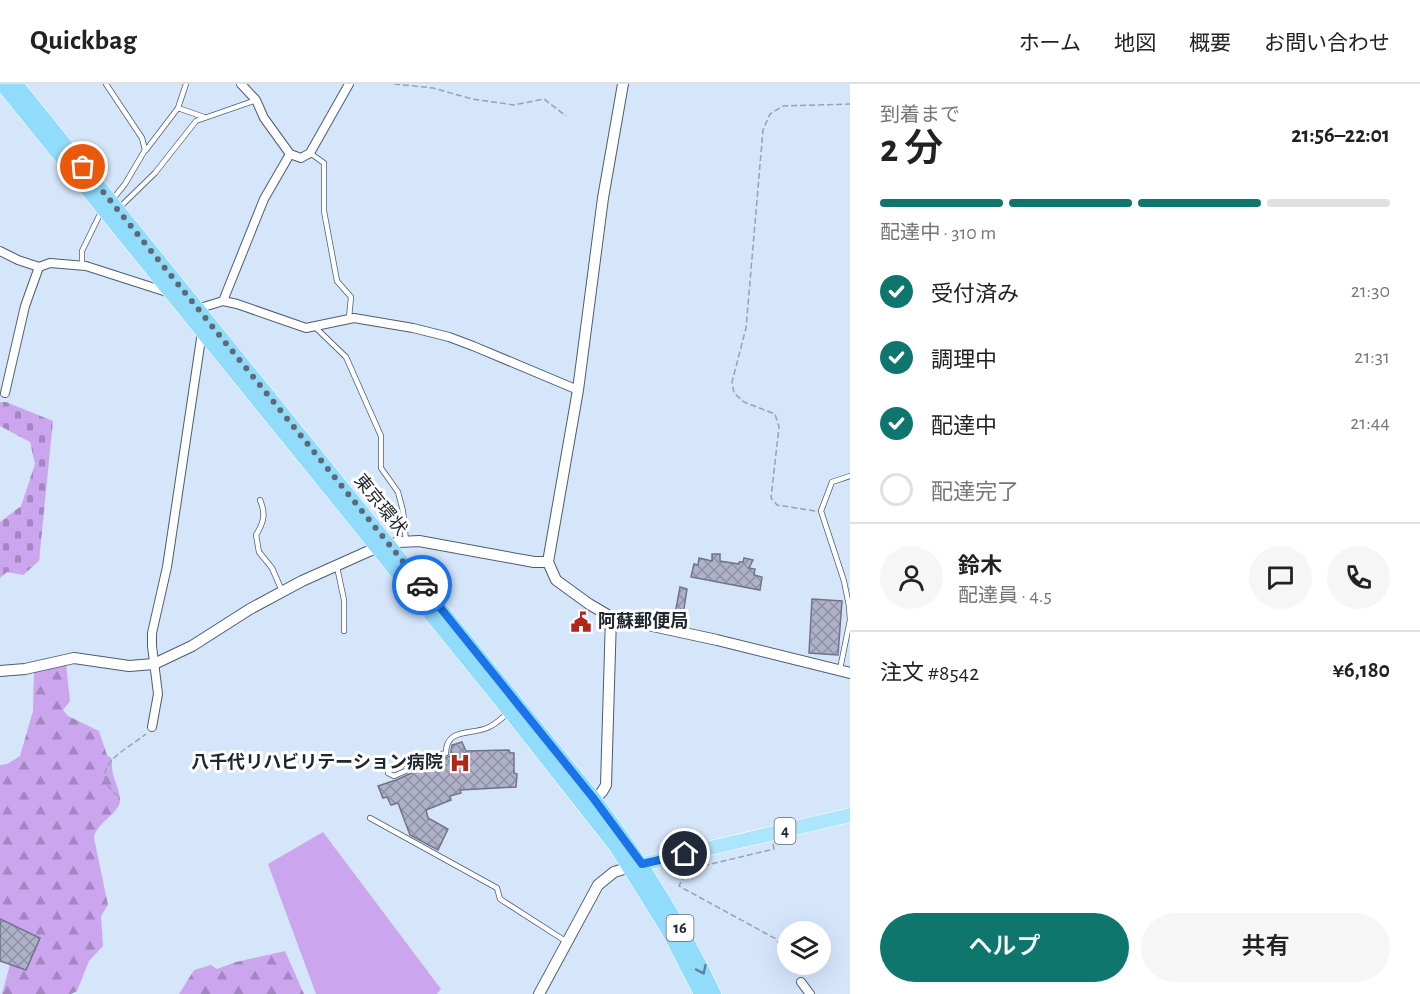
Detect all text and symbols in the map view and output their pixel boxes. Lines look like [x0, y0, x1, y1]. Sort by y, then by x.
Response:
text: Quickbag [30, 27, 137, 55]
text: ホーム [1019, 33, 1081, 54]
text: 地図 [1114, 33, 1156, 54]
text: 概要 [1189, 33, 1231, 54]
text: お問い合わせ [1264, 33, 1390, 54]
text: 到着まで [880, 105, 960, 125]
text: 21:56–22:01 [1291, 124, 1390, 146]
text: 2 分 [880, 130, 943, 169]
pin [57, 141, 108, 192]
icon: bag [66, 150, 99, 183]
text: 配達中 · 310 m [880, 223, 996, 243]
icon: check [880, 275, 913, 308]
text: 21:30 [1351, 281, 1390, 301]
text: 受付済み [931, 283, 1019, 305]
icon: check [880, 341, 913, 374]
text: 21:31 [1354, 347, 1390, 367]
text: 調理中 [931, 349, 997, 371]
icon: check [880, 407, 913, 440]
text: 21:44 [1350, 413, 1390, 433]
text: 配達中 [931, 415, 997, 437]
street label: 東京環状 [350, 470, 411, 539]
text: 配達完了 [931, 481, 1019, 503]
button: person [880, 546, 943, 609]
button: chat [1249, 546, 1312, 609]
button: phone [1327, 546, 1390, 609]
courier [392, 555, 452, 615]
text: 鈴木 [958, 555, 1002, 577]
icon: car [406, 569, 439, 602]
text: 配達員 · 4.5 [958, 586, 1052, 606]
public building icon: 阿蘇郵便局 [569, 610, 593, 634]
place label: 阿蘇郵便局 [598, 611, 688, 631]
text: ¥6,180 [1333, 659, 1390, 681]
text: 注文 #8542 [880, 662, 979, 684]
hospital icon: 八千代リハビリテーション病院 [448, 751, 472, 775]
place label: 八千代リハビリテーション病院 [191, 752, 443, 772]
road number: 4 [774, 818, 796, 844]
pin [659, 828, 710, 879]
icon: home [668, 837, 701, 870]
button: ヘルプ [880, 913, 1129, 982]
button: 共有 [1141, 913, 1390, 982]
road number: 16 [666, 915, 694, 941]
map controls [777, 921, 831, 975]
button: layers [777, 921, 831, 975]
one-way arrow [695, 963, 707, 974]

